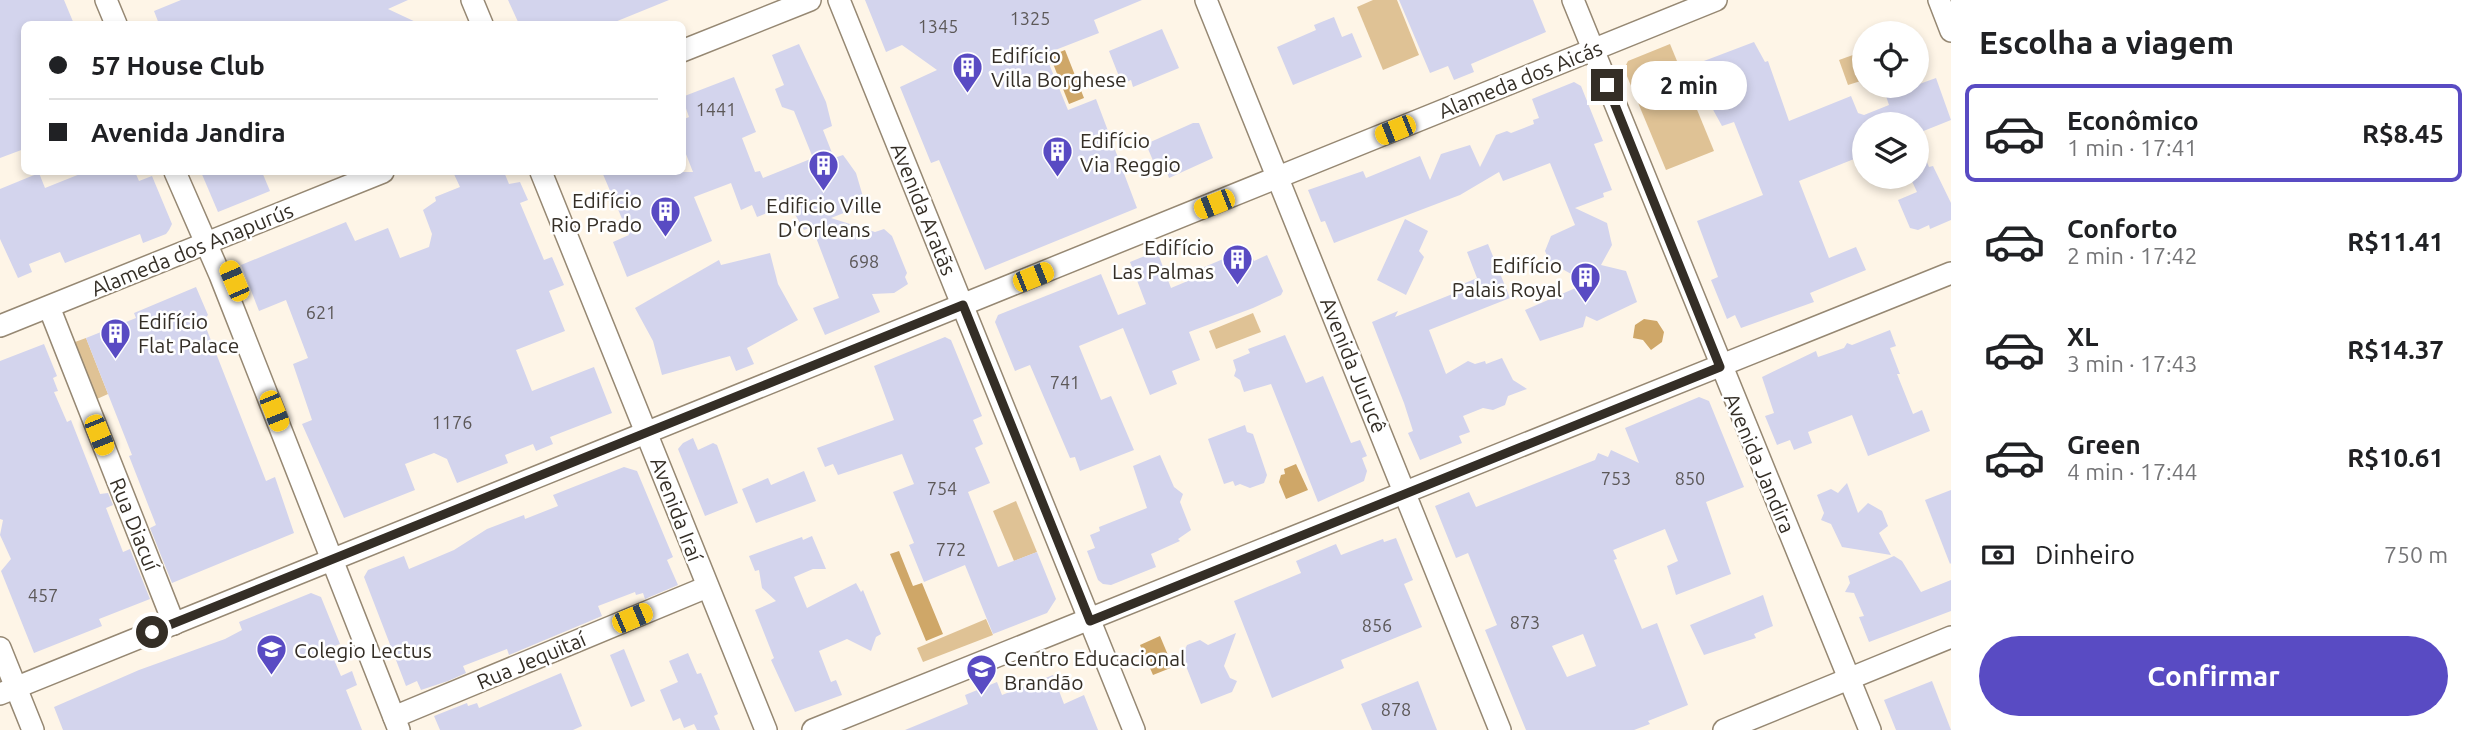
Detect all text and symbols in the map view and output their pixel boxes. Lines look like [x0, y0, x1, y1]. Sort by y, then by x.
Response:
house number: 1325 [1010, 8, 1050, 28]
house number: 1345 [918, 16, 958, 36]
map controls [1852, 21, 1929, 189]
button: locate [1852, 21, 1929, 98]
text: Escolha a viagem [1979, 24, 2234, 60]
street label: Alameda dos Aicás [1435, 35, 1605, 123]
place label: Edifício Villa Borghese [991, 43, 1127, 91]
building icon: Edifício Villa Borghese [951, 50, 985, 94]
text: 57 House Club [91, 51, 265, 80]
callout: 2 min [1632, 60, 1747, 110]
route end [1591, 69, 1623, 101]
text: 2 min [1660, 73, 1718, 98]
house number: 1441 [696, 99, 736, 119]
icon: car [1983, 102, 2046, 165]
text: Econômico [2067, 106, 2199, 135]
car [1372, 112, 1419, 148]
button: layers [1852, 112, 1929, 189]
text: Avenida Jandira [91, 118, 286, 147]
text: R$8.45 [2362, 119, 2444, 148]
place label: Edifício Via Reggio [1080, 128, 1181, 176]
building icon: Edifício Via Reggio [1040, 135, 1074, 179]
text: 1 min · 17:41 [2067, 135, 2198, 160]
street label: Avenida Aratãs [887, 139, 961, 279]
building icon: Edificio Ville D'Orleans [807, 148, 841, 192]
car [1191, 186, 1238, 222]
place label: Edifício Rio Prado [551, 188, 642, 236]
place label: Edificio Ville D'Orleans [766, 193, 882, 241]
building icon: Edifício Rio Prado [648, 195, 682, 239]
street label: Alameda dos Anapurús [87, 197, 297, 301]
icon: car [1983, 210, 2046, 273]
text: Conforto [2067, 214, 2178, 243]
text: R$11.41 [2347, 227, 2444, 256]
place label: Edifício Las Palmas [1112, 235, 1214, 283]
building icon: Edifício Las Palmas [1220, 242, 1254, 286]
text: 2 min · 17:42 [2067, 243, 2198, 268]
house number: 698 [849, 251, 879, 271]
place label: Edifício Palais Royal [1452, 253, 1562, 301]
car [217, 258, 252, 304]
car [1010, 259, 1057, 295]
building icon: Edifício Palais Royal [1568, 260, 1602, 304]
street label: Avenida Jurucê [1316, 294, 1392, 436]
house number: 621 [306, 302, 336, 322]
place label: Edifício Flat Palace [138, 309, 239, 357]
building icon: Edifício Flat Palace [98, 316, 132, 360]
icon: car [1983, 318, 2046, 381]
text: XL [2067, 322, 2098, 351]
text: R$14.37 [2347, 335, 2444, 364]
text: 3 min · 17:43 [2067, 351, 2198, 376]
house number: 741 [1050, 372, 1080, 392]
car [257, 388, 292, 434]
street label: Avenida Jandira [1720, 390, 1800, 536]
car [82, 412, 117, 458]
house number: 1176 [432, 412, 472, 432]
icon: car [1983, 426, 2046, 489]
text: Green [2067, 430, 2141, 459]
text: R$10.61 [2347, 443, 2444, 472]
street label: Avenida Iraí [646, 454, 708, 565]
text: 4 min · 17:44 [2067, 459, 2198, 484]
house number: 753 [1601, 468, 1631, 488]
house number: 850 [1675, 468, 1705, 488]
street label: Rua Diacuí [105, 474, 165, 575]
house number: 754 [927, 478, 957, 498]
icon: cash [1979, 536, 2017, 574]
house number: 772 [936, 539, 966, 559]
text: Dinheiro [2035, 540, 2135, 569]
text: 750 m [2384, 542, 2448, 567]
house number: 457 [28, 585, 58, 605]
car [609, 600, 656, 636]
house number: 873 [1510, 612, 1540, 632]
house number: 856 [1362, 615, 1392, 635]
route start [136, 616, 168, 648]
street label: Rua Jequitaí [473, 626, 590, 694]
school or university icon: Colegio Lectus [254, 633, 288, 677]
button: Confirmar [1979, 636, 2448, 716]
place label: Colegio Lectus [294, 638, 432, 662]
place label: Centro Educacional Brandão [1004, 646, 1186, 694]
school or university icon: Centro Educacional Brandão [964, 653, 998, 697]
house number: 878 [1381, 699, 1411, 719]

